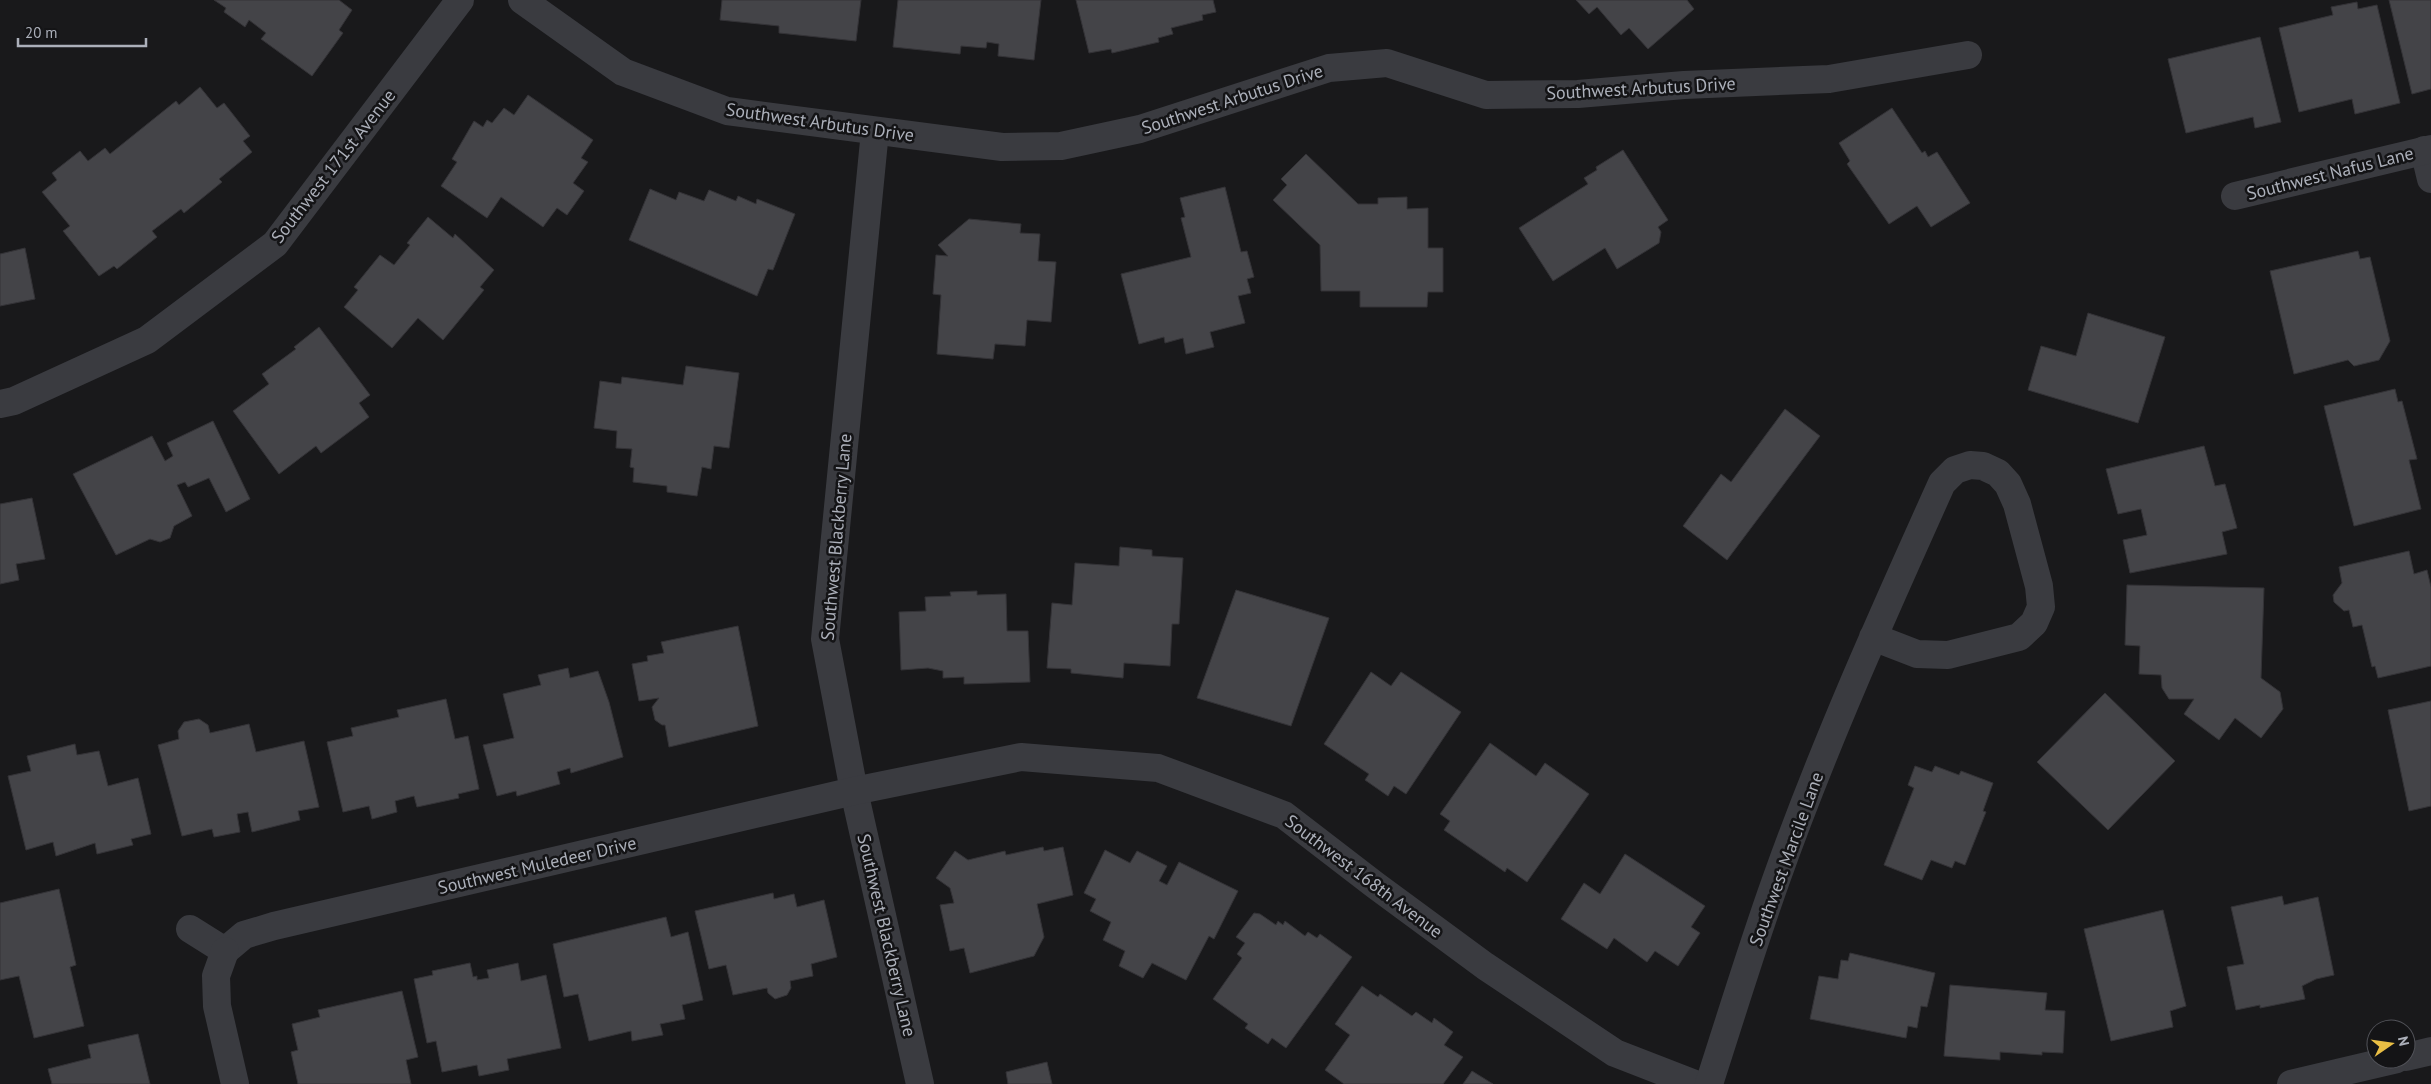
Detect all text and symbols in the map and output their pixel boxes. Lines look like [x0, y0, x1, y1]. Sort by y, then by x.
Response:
scale bar [18, 15, 145, 47]
text: 20 m [25, 23, 58, 42]
street label: Southwest Arbutus Drive [1138, 59, 1326, 139]
street label: Southwest Arbutus Drive [1546, 72, 1736, 104]
street label: Southwest 171st Avenue [266, 84, 400, 248]
street label: Southwest Arbutus Drive [725, 97, 915, 147]
street label: Southwest Nafus Lane [2244, 141, 2416, 205]
street label: Southwest Blackberry Lane [816, 433, 856, 641]
street label: Southwest Marcile Lane [1744, 769, 1828, 949]
street label: Southwest 168th Avenue [1281, 809, 1447, 943]
street label: Southwest Muledeer Drive [436, 831, 638, 899]
street label: Southwest Blackberry Lane [852, 831, 922, 1039]
north arrow [2366, 1019, 2416, 1069]
text: N [2394, 1035, 2413, 1048]

